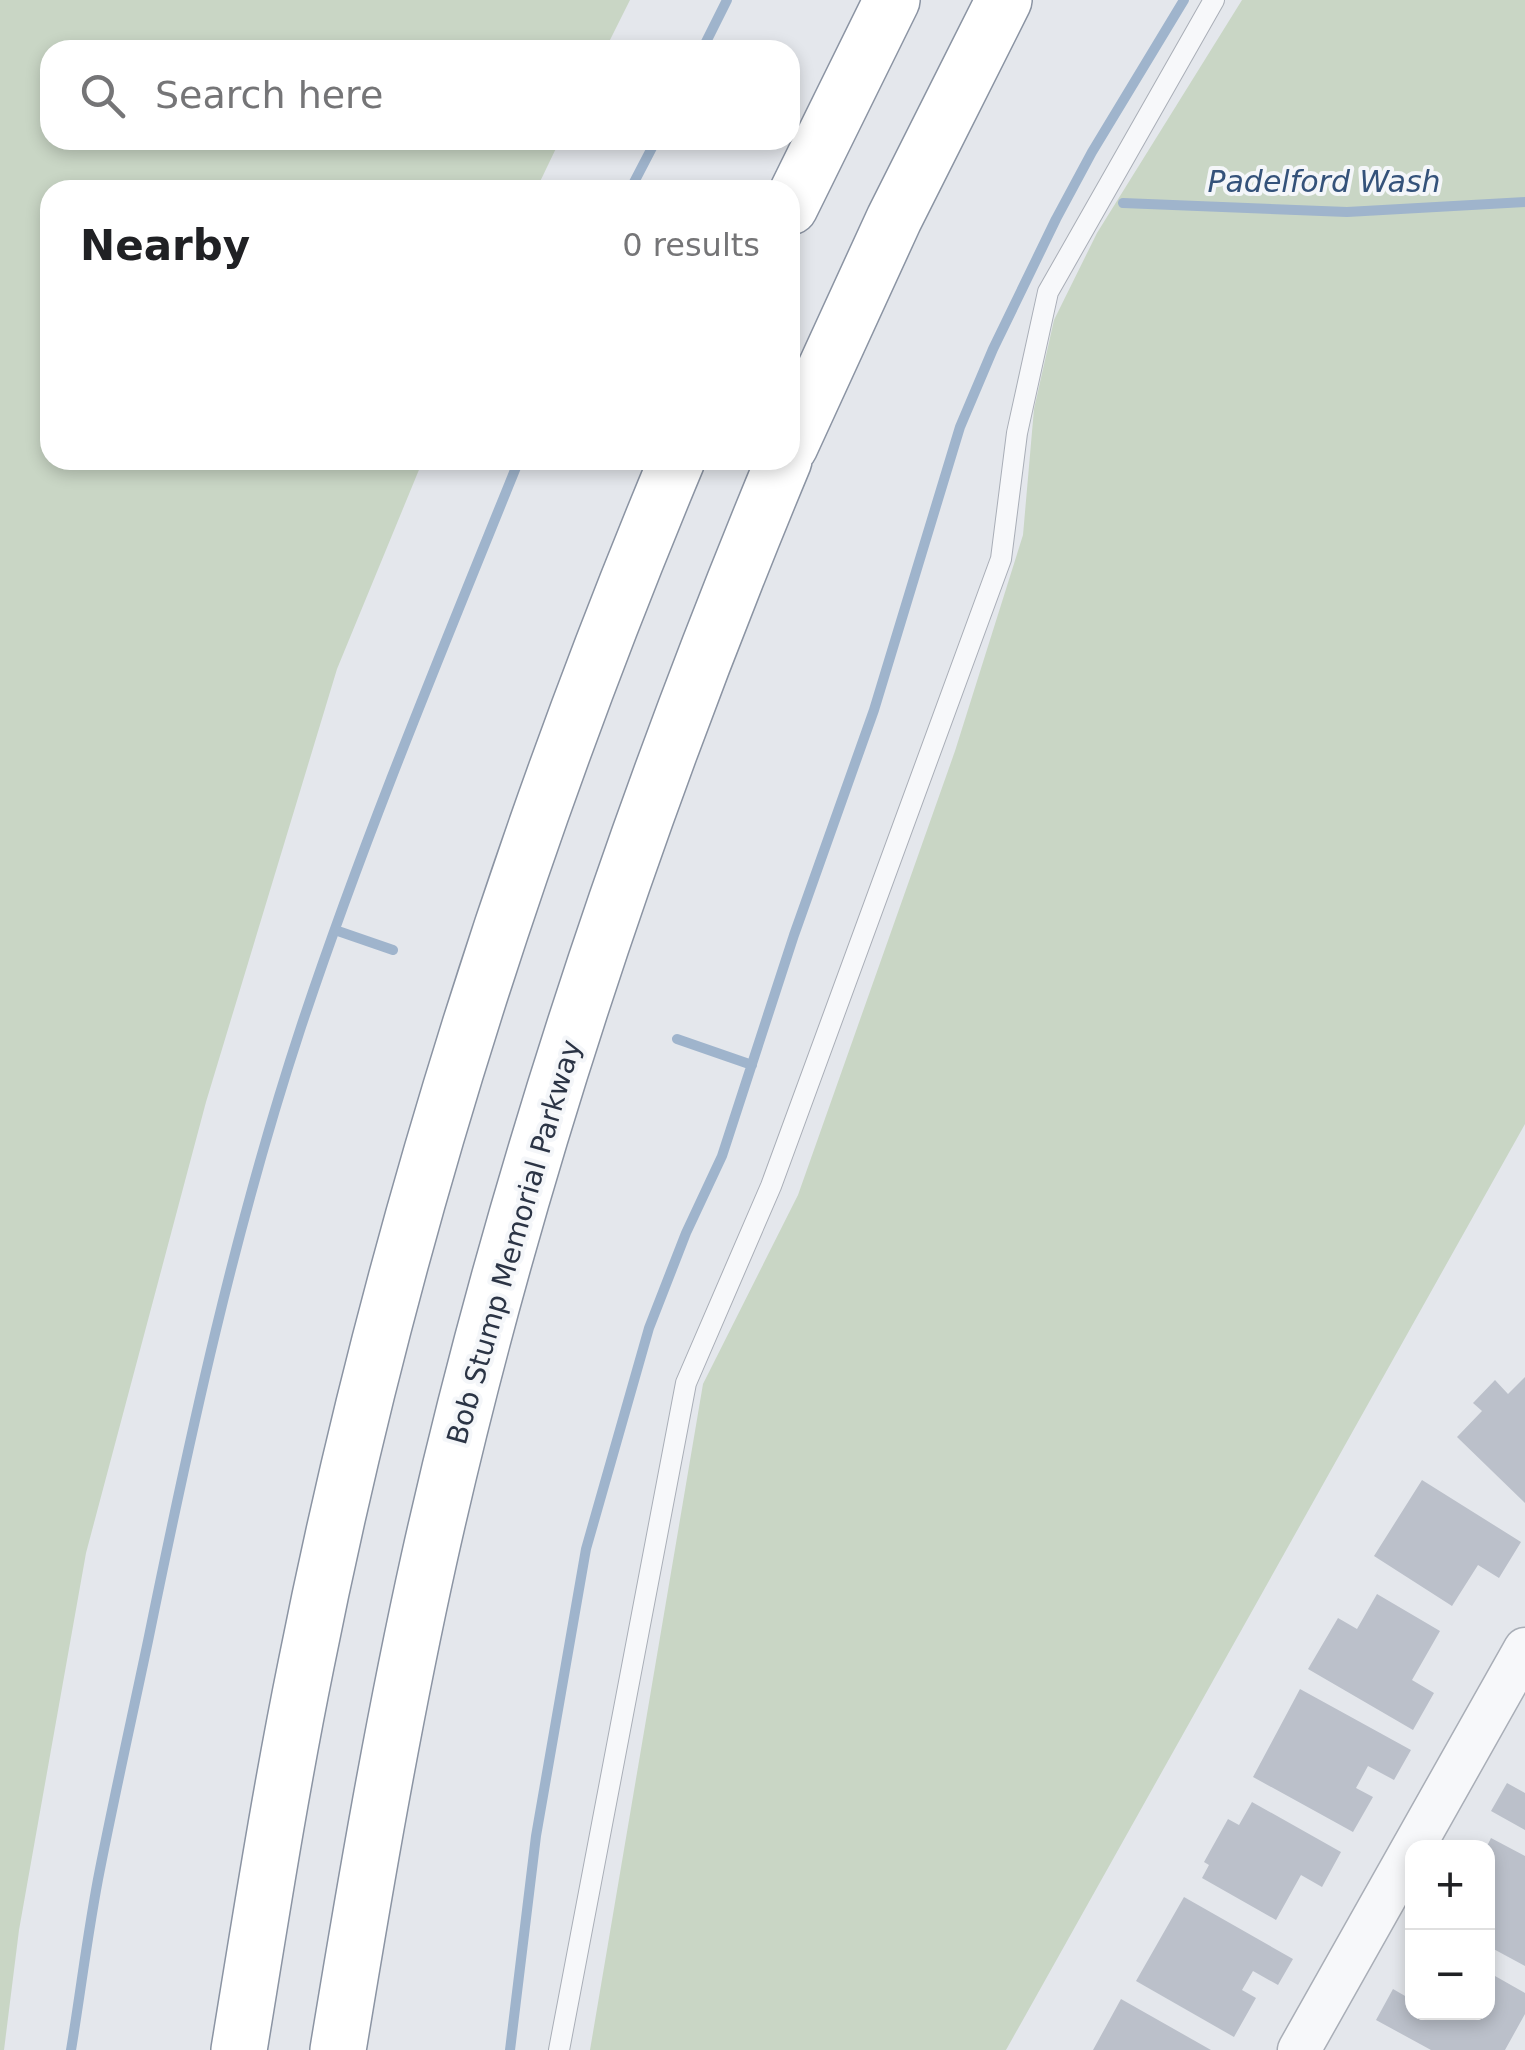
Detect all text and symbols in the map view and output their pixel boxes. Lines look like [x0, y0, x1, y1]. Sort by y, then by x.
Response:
search box [40, 40, 800, 150]
icon: search [75, 68, 130, 123]
text: Search here [155, 73, 383, 117]
water label: Padelford Wash [1207, 164, 1441, 199]
text: Nearby [80, 221, 250, 270]
text: 0 results [622, 226, 760, 264]
street label: Bob Stump Memorial Parkway [440, 1036, 588, 1448]
map controls [1405, 1840, 1495, 2020]
button: + [1405, 1840, 1495, 1930]
button: − [1405, 1930, 1495, 2020]

